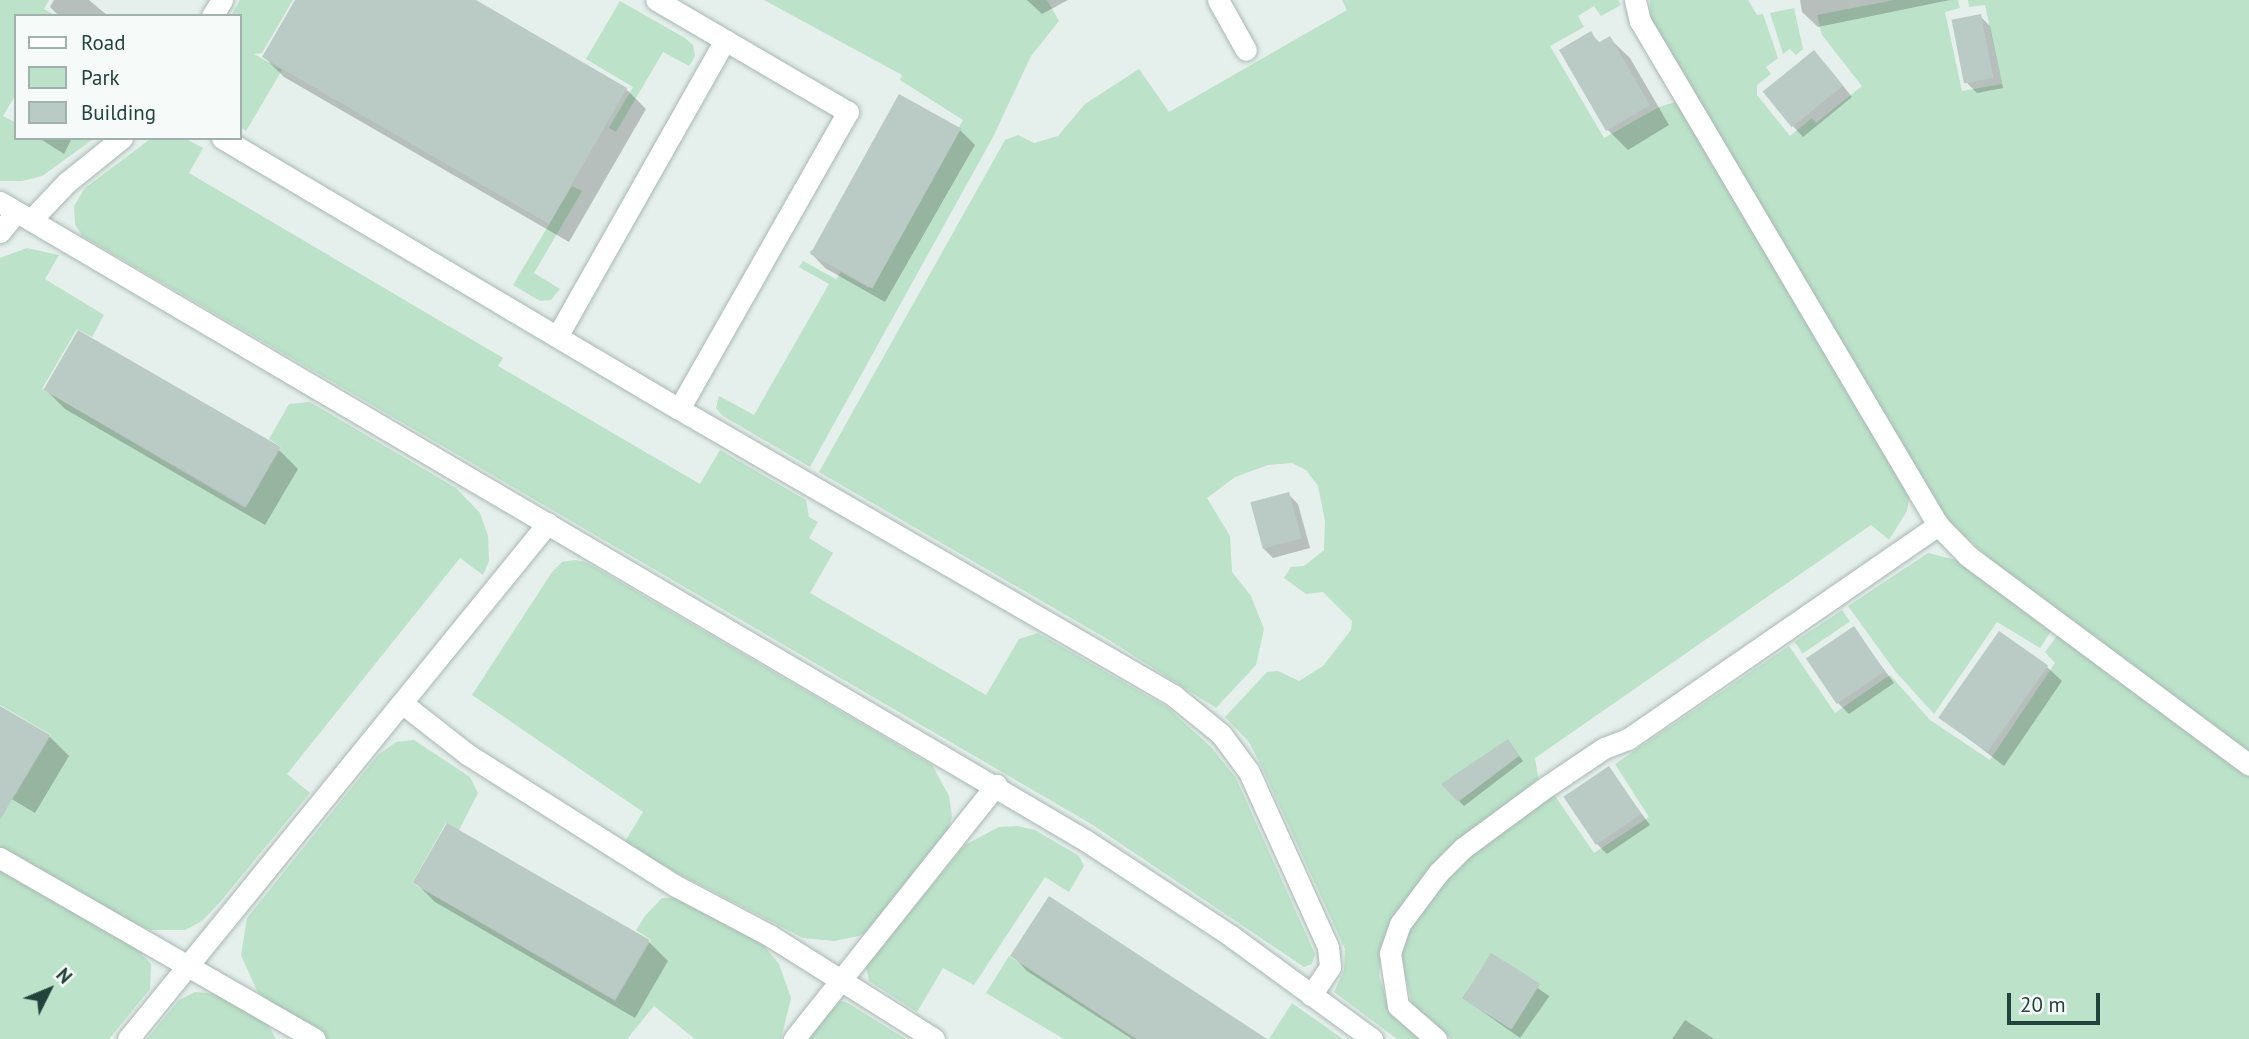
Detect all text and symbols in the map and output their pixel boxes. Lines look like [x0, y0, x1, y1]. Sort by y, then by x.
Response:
legend [14, 14, 242, 140]
text: Road [81, 29, 125, 56]
text: Park [81, 64, 120, 91]
text: Building [81, 99, 156, 126]
north arrow [14, 955, 84, 1025]
text: N [51, 963, 77, 988]
scale bar [2011, 979, 2104, 1023]
text: 20 m [2020, 991, 2066, 1018]

